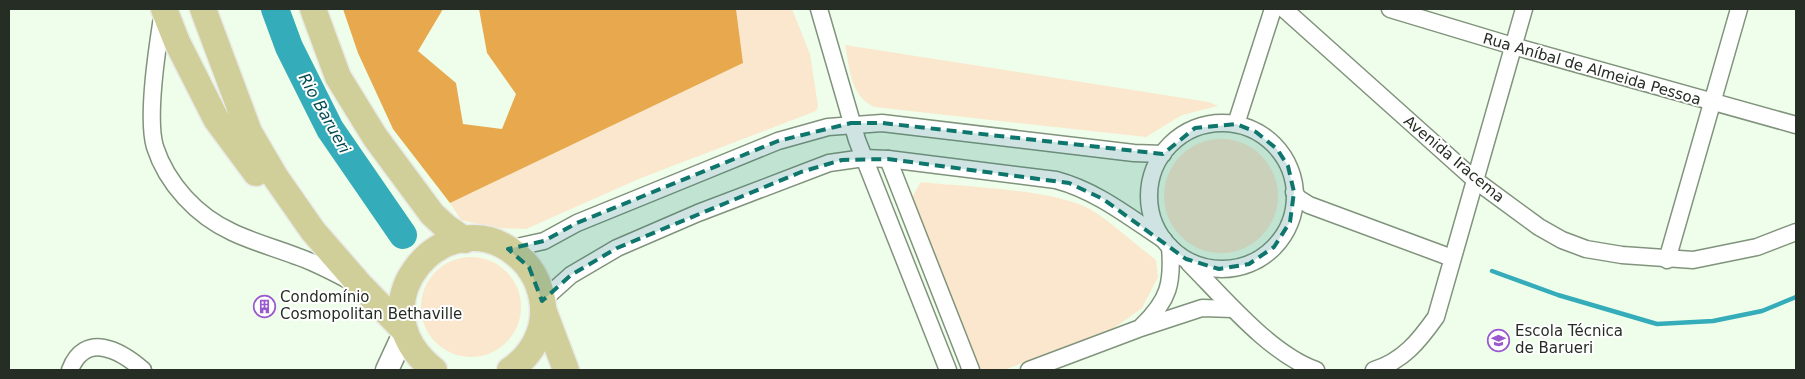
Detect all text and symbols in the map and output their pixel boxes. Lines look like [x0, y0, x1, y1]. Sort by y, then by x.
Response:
street label: Rua Aníbal de Almeida Pessoa [1481, 29, 1703, 109]
water label: Rio Barueri [295, 70, 355, 157]
street label: Avenida Iracema [1400, 112, 1508, 206]
place label: Condomínio Cosmopolitan Bethaville [280, 288, 462, 323]
building icon: Condomínio Cosmopolitan Bethaville [252, 294, 276, 318]
place label: Escola Técnica de Barueri [1515, 322, 1623, 357]
school or university icon: Escola Técnica de Barueri [1487, 328, 1511, 352]

